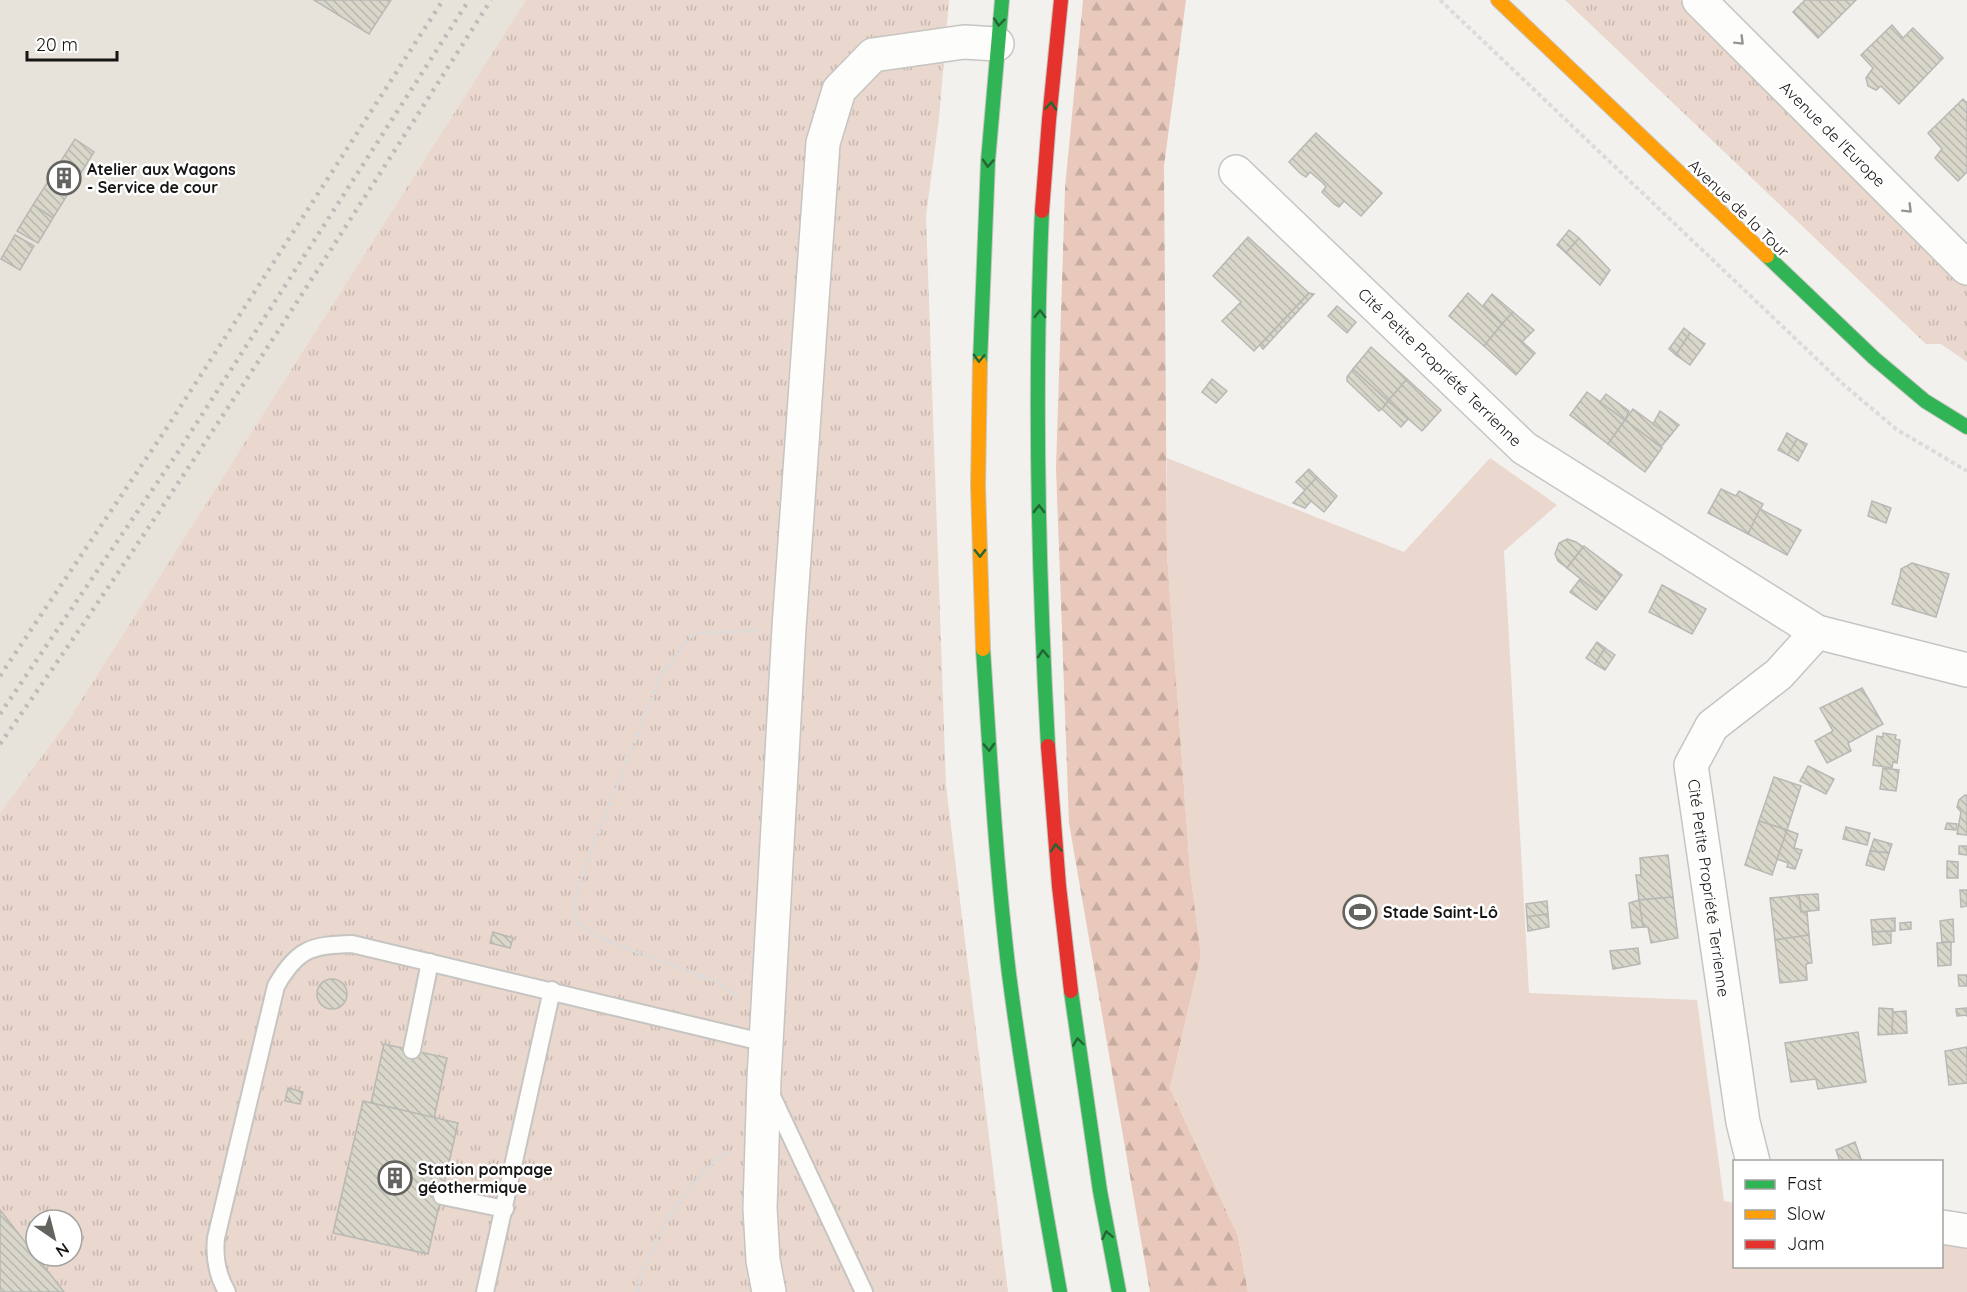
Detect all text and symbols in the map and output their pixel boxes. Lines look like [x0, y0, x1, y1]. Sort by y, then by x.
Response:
one-way arrow [993, 18, 1006, 27]
scale bar [27, 24, 117, 62]
text: 20 m [36, 33, 78, 56]
one-way arrow [1733, 34, 1744, 45]
street label: Avenue de l'Europe [1776, 77, 1890, 191]
one-way arrow [1044, 102, 1057, 111]
street label: Avenue de la Tour [1684, 155, 1794, 261]
one-way arrow [981, 158, 994, 167]
place label: Atelier aux Wagons - Service de cour [87, 159, 236, 197]
building icon: Atelier aux Wagons - Service de cour [46, 160, 82, 196]
one-way arrow [1900, 202, 1911, 213]
street label: Cité Petite Propriété Terrienne [1354, 283, 1526, 451]
one-way arrow [1033, 310, 1046, 319]
one-way arrow [973, 353, 986, 362]
one-way arrow [1033, 505, 1045, 514]
one-way arrow [974, 548, 987, 557]
one-way arrow [1036, 649, 1049, 658]
one-way arrow [983, 743, 996, 752]
street label: Cité Petite Propriété Terrienne [1684, 778, 1734, 998]
one-way arrow [1050, 844, 1063, 853]
sports icon: Stade Saint-Lô [1342, 894, 1378, 930]
place label: Stade Saint-Lô [1383, 902, 1498, 922]
one-way arrow [1073, 1037, 1085, 1047]
place label: Station pompage géothermique [418, 1159, 553, 1197]
building icon: Station pompage géothermique [377, 1160, 413, 1196]
legend [1733, 1160, 1943, 1268]
text: Fast [1787, 1172, 1822, 1195]
text: Slow [1787, 1202, 1825, 1225]
north arrow [24, 1208, 84, 1268]
one-way arrow [1101, 1230, 1114, 1240]
text: Jam [1787, 1232, 1825, 1255]
text: N [52, 1239, 73, 1262]

